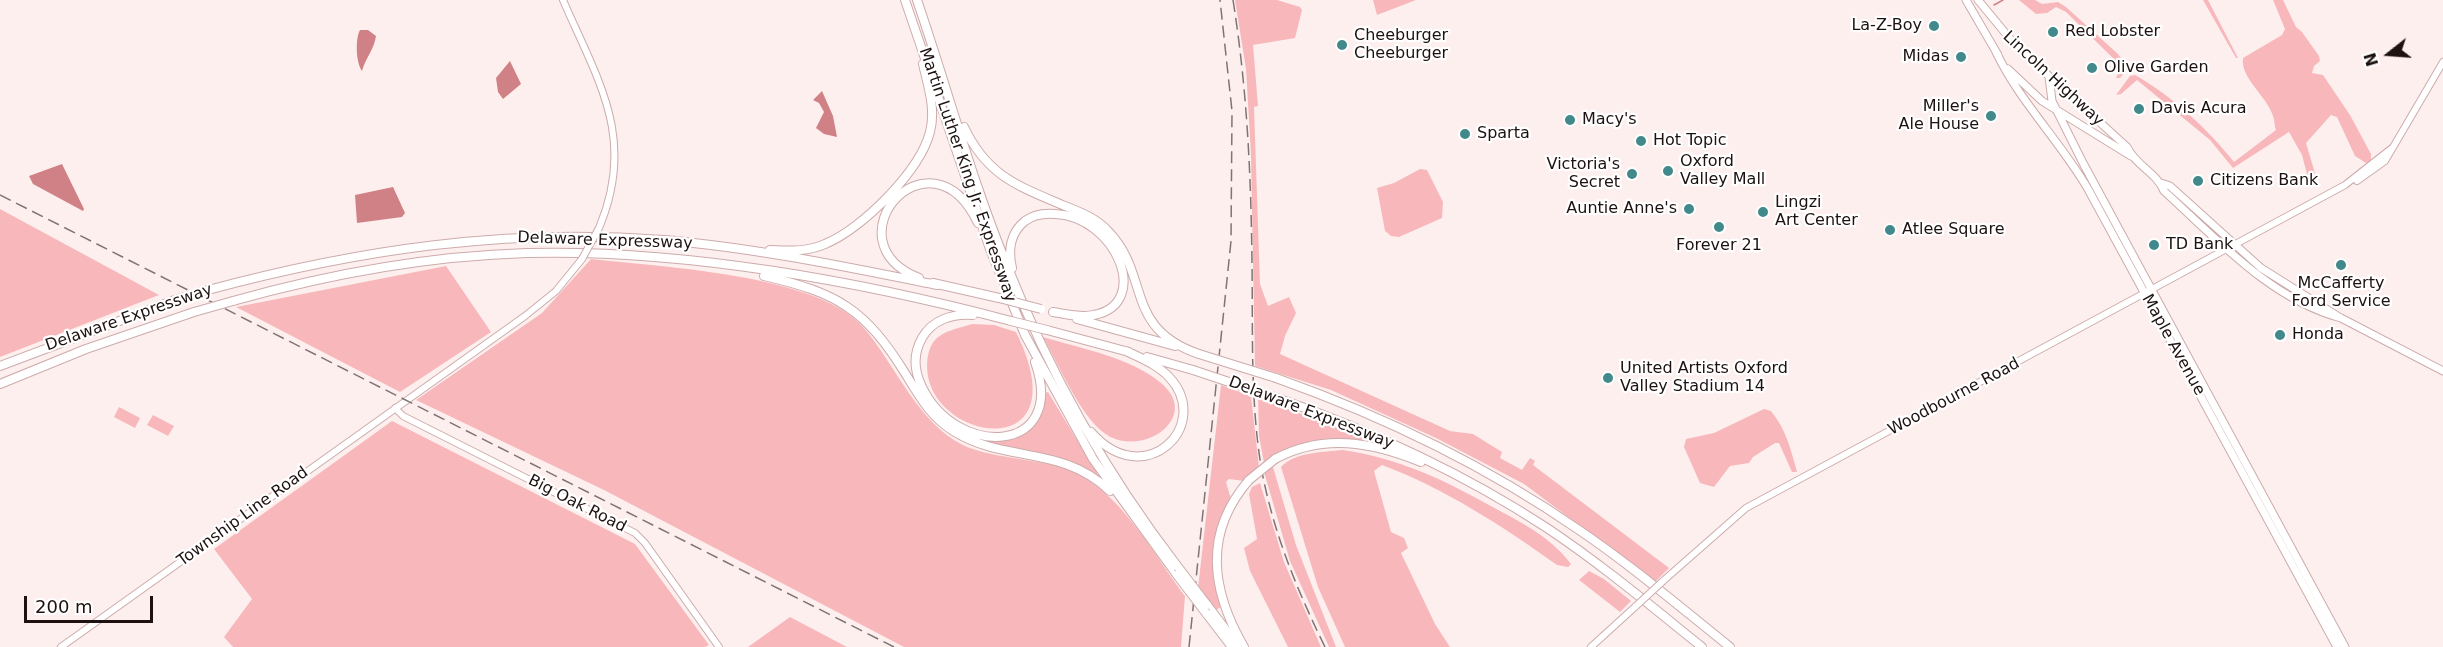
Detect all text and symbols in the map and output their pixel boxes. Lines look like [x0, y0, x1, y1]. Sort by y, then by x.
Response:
place label: La-Z-Boy [1851, 16, 1922, 36]
marker: La-Z-Boy [1927, 19, 1941, 33]
place label: Red Lobster [2065, 22, 2160, 42]
north arrow [2359, 24, 2419, 84]
marker: Red Lobster [2046, 25, 2060, 39]
place label: Cheeburger Cheeburger [1354, 26, 1448, 64]
street label: Lincoln Highway [1999, 27, 2107, 131]
marker: Cheeburger Cheeburger [1335, 38, 1349, 52]
street label: Martin Luther King Jr. Expressway [914, 45, 1020, 305]
place label: Midas [1902, 47, 1949, 67]
marker: Midas [1954, 50, 1968, 64]
text: N [2360, 50, 2382, 69]
place label: Olive Garden [2104, 58, 2209, 78]
marker: Olive Garden [2085, 61, 2099, 75]
place label: Miller's Ale House [1899, 97, 1979, 135]
place label: Davis Acura [2151, 99, 2246, 119]
marker: Davis Acura [2132, 102, 2146, 116]
marker: Miller's Ale House [1984, 109, 1998, 123]
place label: Macy's [1582, 110, 1637, 130]
marker: Macy's [1563, 113, 1577, 127]
place label: Sparta [1477, 124, 1530, 144]
marker: Sparta [1458, 127, 1472, 141]
place label: Hot Topic [1653, 131, 1726, 151]
marker: Hot Topic [1634, 134, 1648, 148]
place label: Oxford Valley Mall [1680, 152, 1765, 190]
place label: Victoria's Secret [1547, 155, 1620, 193]
marker: Oxford Valley Mall [1661, 164, 1675, 178]
marker: Victoria's Secret [1625, 167, 1639, 181]
place label: Citizens Bank [2210, 171, 2318, 191]
marker: Citizens Bank [2191, 174, 2205, 188]
place label: Lingzi Art Center [1775, 193, 1858, 231]
place label: Auntie Anne's [1566, 199, 1677, 219]
marker: Auntie Anne's [1682, 202, 1696, 216]
marker: Lingzi Art Center [1756, 205, 1770, 219]
marker: Forever 21 [1712, 220, 1726, 234]
place label: Atlee Square [1902, 220, 2004, 240]
marker: Atlee Square [1883, 223, 1897, 237]
street label: Delaware Expressway [517, 228, 693, 254]
place label: TD Bank [2166, 235, 2233, 255]
place label: Forever 21 [1676, 236, 1762, 256]
marker: TD Bank [2147, 238, 2161, 252]
marker: McCafferty Ford Service [2334, 258, 2348, 272]
place label: McCafferty Ford Service [2291, 274, 2391, 312]
street label: Delaware Expressway [43, 280, 215, 356]
street label: Maple Avenue [2137, 291, 2209, 399]
place label: Honda [2292, 325, 2344, 345]
marker: Honda [2273, 328, 2287, 342]
street label: Woodbourne Road [1885, 354, 2023, 440]
place label: United Artists Oxford Valley Stadium 14 [1620, 359, 1788, 397]
marker: United Artists Oxford Valley Stadium 14 [1601, 371, 1615, 385]
street label: Delaware Expressway [1226, 373, 1396, 453]
street label: Township Line Road [174, 463, 312, 571]
street label: Big Oak Road [525, 471, 629, 537]
scale bar [27, 584, 156, 622]
text: 200 m [35, 596, 93, 617]

